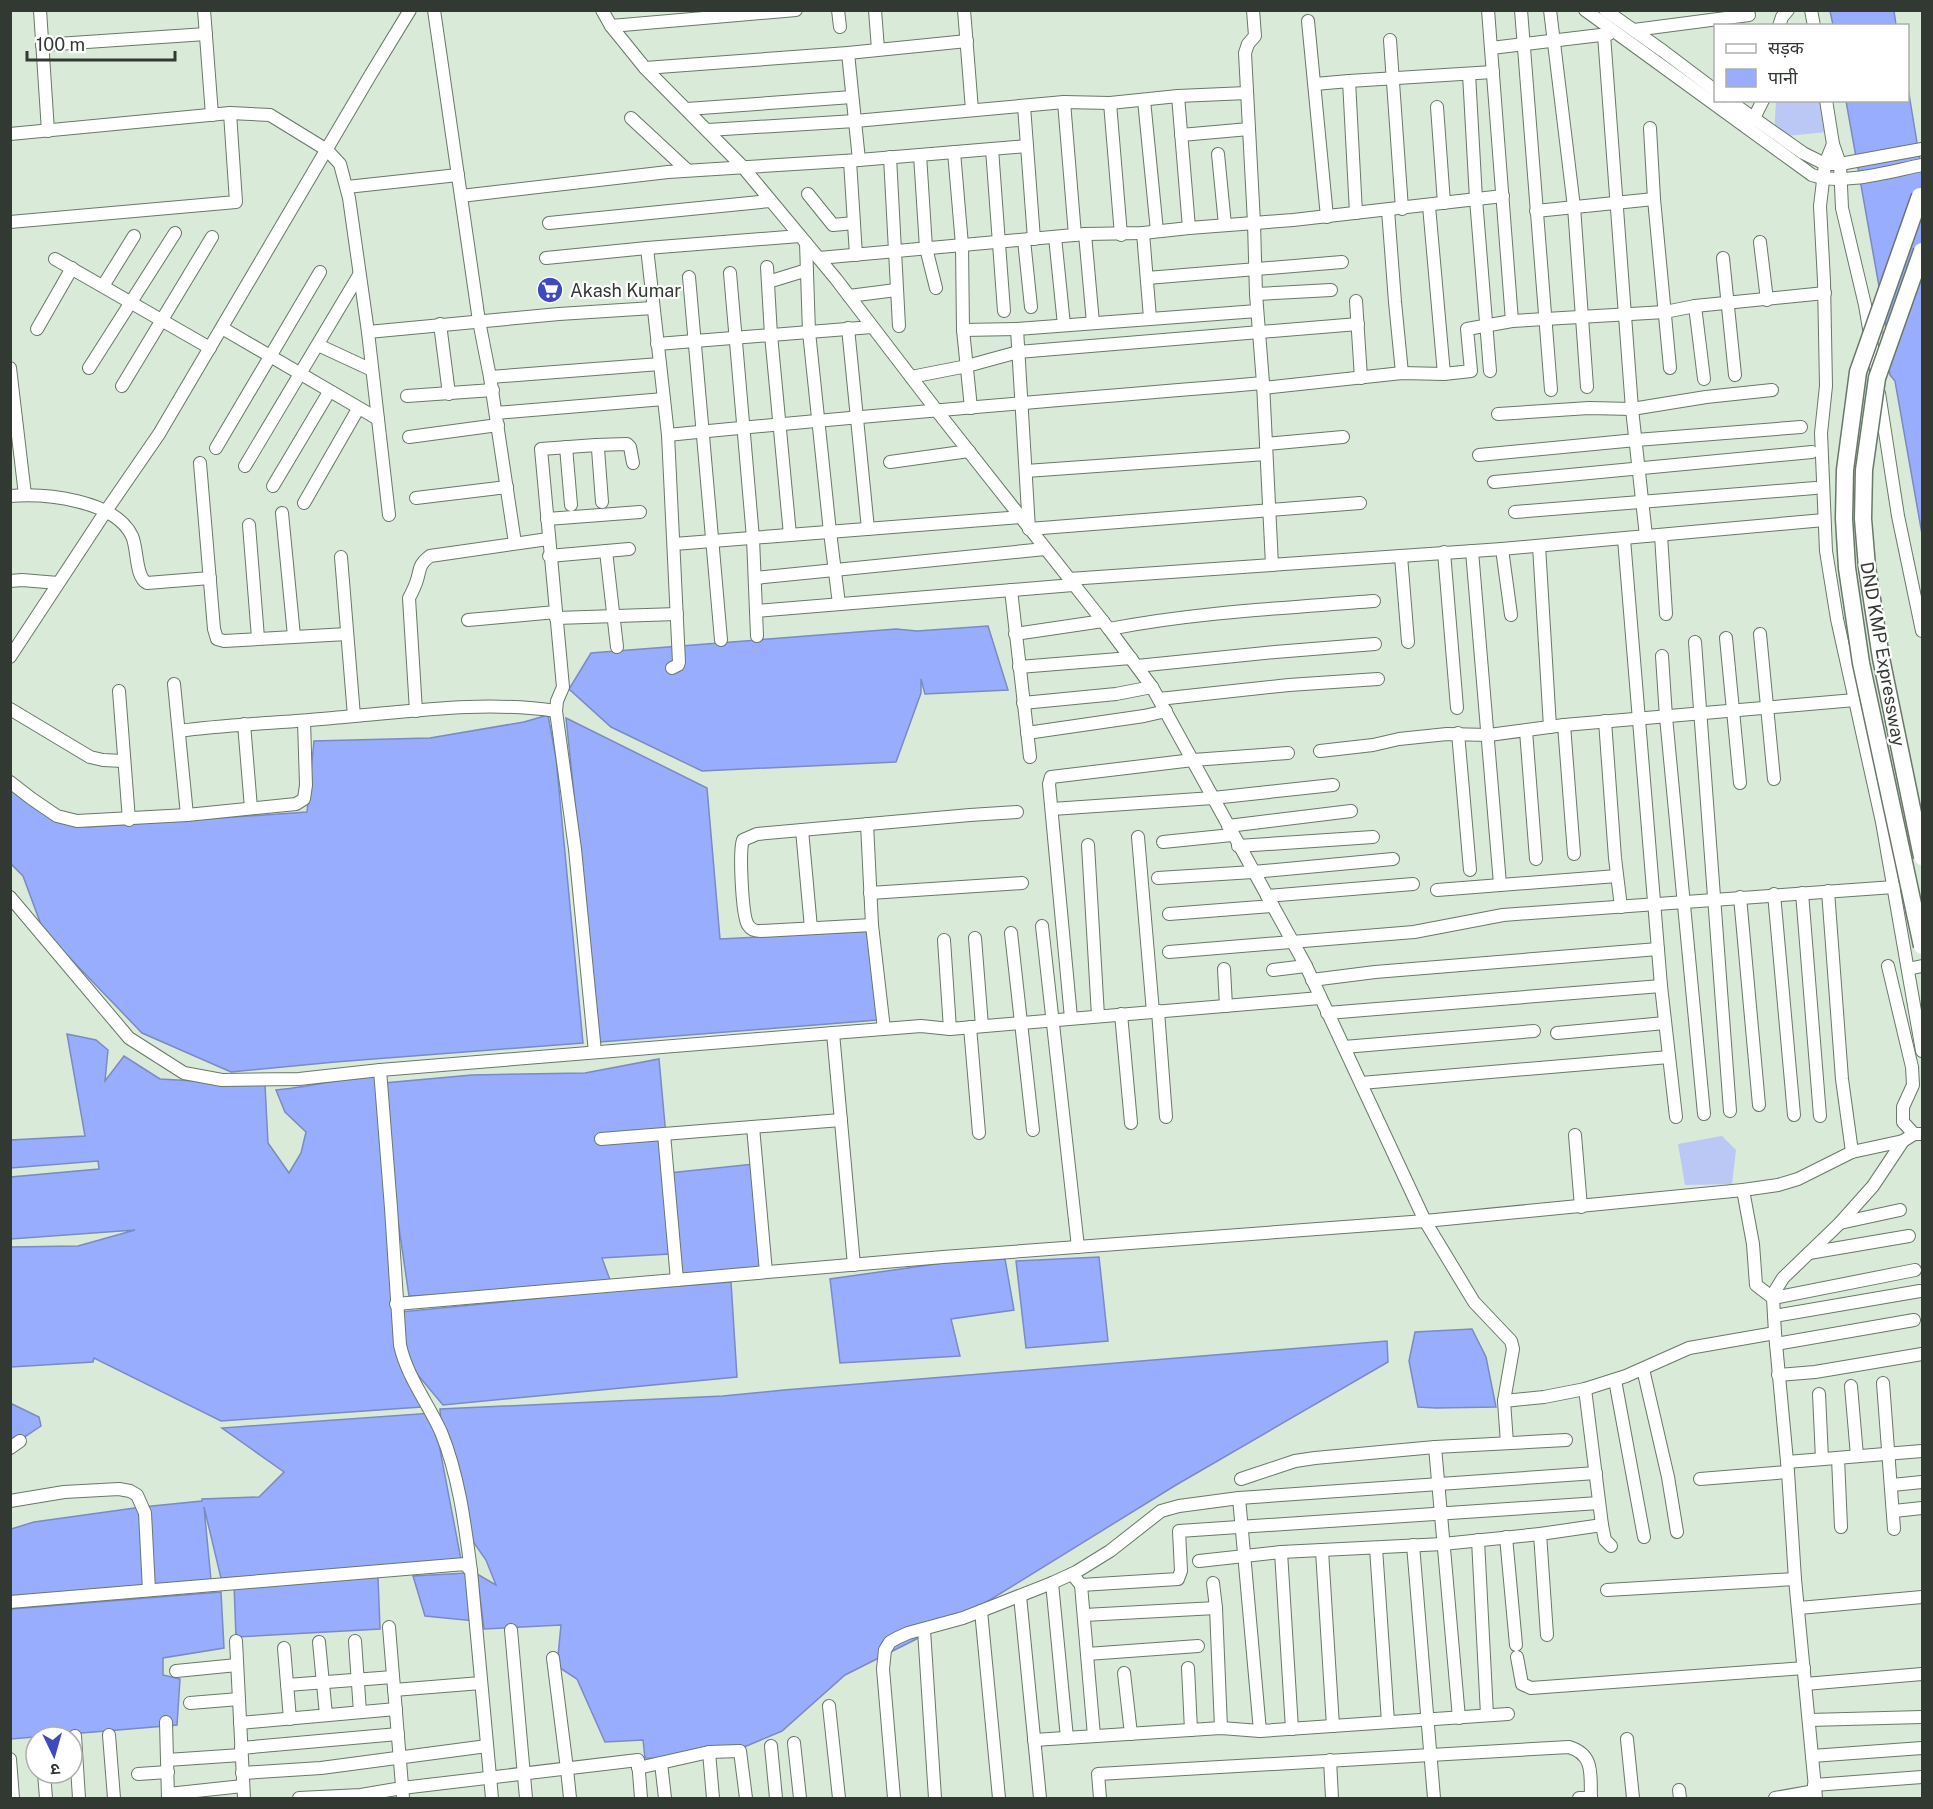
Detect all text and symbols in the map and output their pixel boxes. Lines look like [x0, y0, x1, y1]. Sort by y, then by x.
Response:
scale bar [27, 24, 176, 62]
legend [1714, 24, 1909, 102]
text: 100 m [36, 34, 85, 55]
text: सड़क [1768, 37, 1805, 58]
text: पानी [1768, 67, 1798, 88]
supermarket icon: Akash Kumar [535, 275, 565, 305]
place label: Akash Kumar [570, 280, 681, 301]
street label: DND KMP Expressway [1856, 560, 1910, 748]
north arrow [24, 1725, 84, 1785]
text: उ [49, 1760, 61, 1779]

